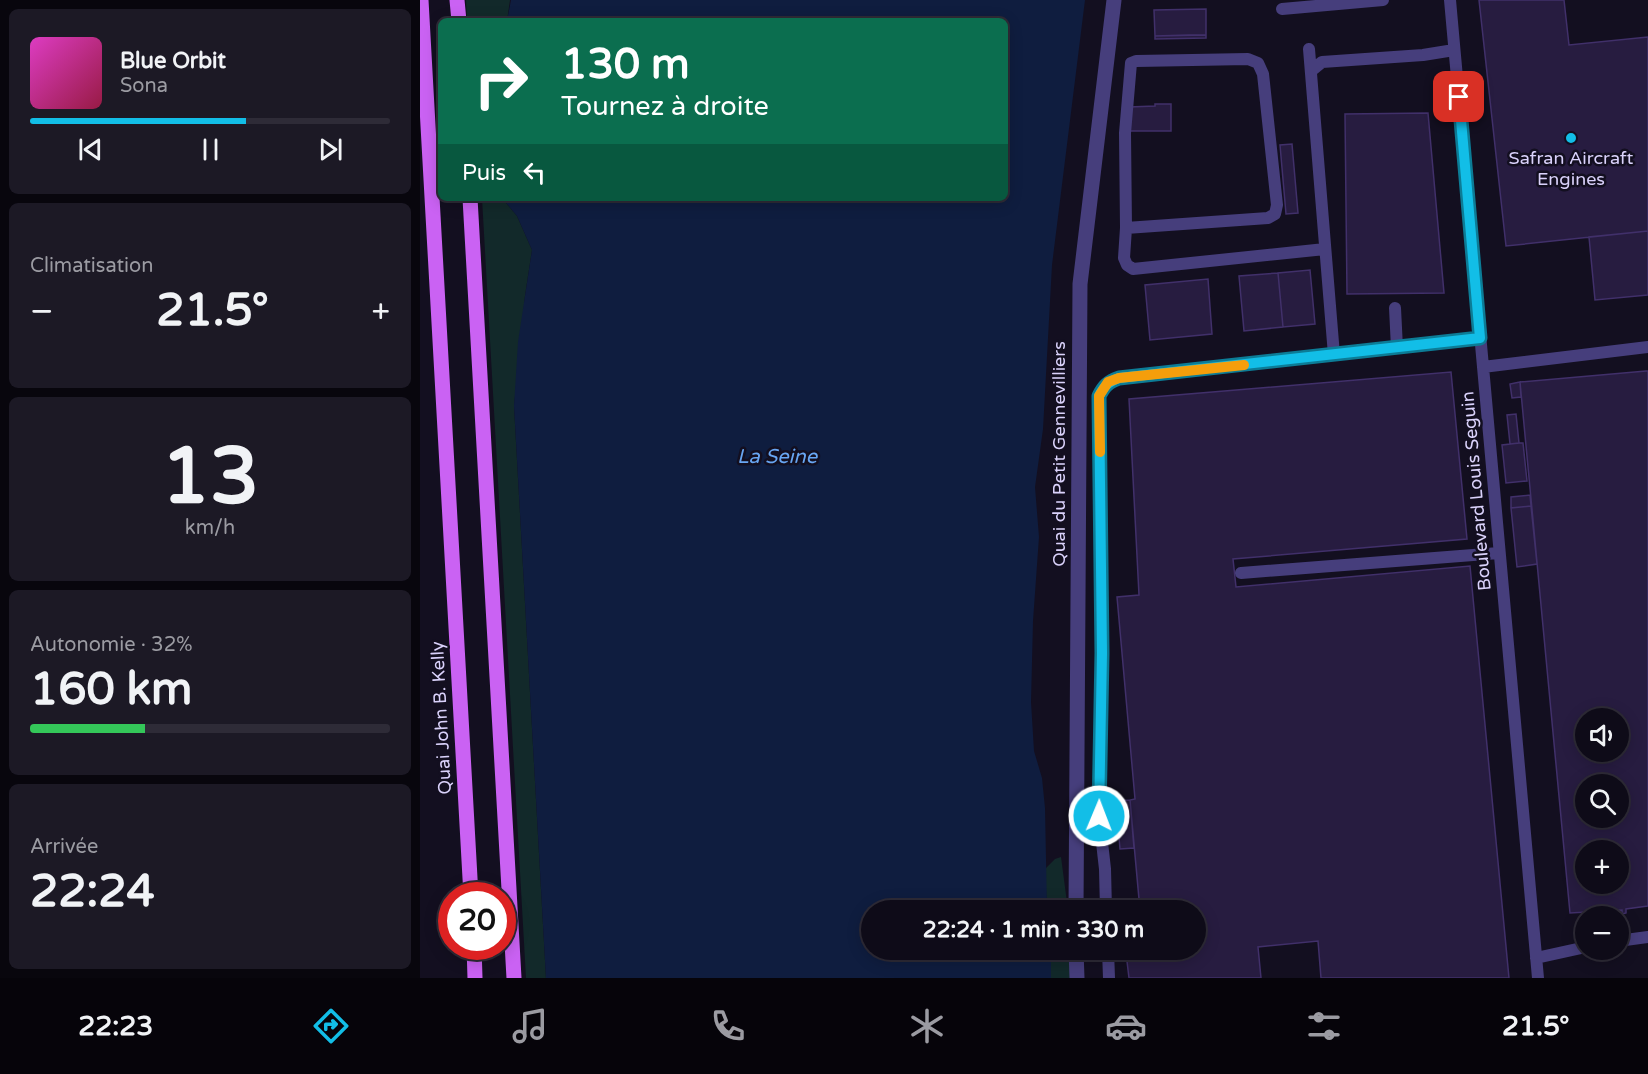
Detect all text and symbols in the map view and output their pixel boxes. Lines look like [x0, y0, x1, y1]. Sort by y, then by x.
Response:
text: 130 m [561, 39, 690, 90]
icon: right [462, 42, 540, 120]
text: Blue Orbit [120, 48, 226, 74]
pin [1433, 71, 1484, 122]
text: Sona [120, 74, 168, 98]
icon: arrive [1442, 80, 1475, 113]
text: Tournez à droite [561, 90, 769, 123]
marker: Safran Aircraft Engines [1564, 131, 1578, 145]
icon: previous [74, 133, 107, 166]
icon: pause [194, 133, 227, 166]
icon: next [314, 133, 347, 166]
place label: Safran Aircraft Engines [1509, 147, 1634, 190]
icon: left [518, 156, 551, 189]
text: Puis [462, 160, 506, 186]
text: Climatisation [30, 254, 153, 278]
text: 21.5° [156, 284, 269, 338]
text: − [30, 292, 54, 331]
text: + [371, 292, 390, 331]
street label: Quai du Petit Gennevilliers [1048, 341, 1070, 567]
street label: Boulevard Louis Seguin [1456, 390, 1496, 592]
text: 13 [161, 430, 259, 524]
water label: La Seine [737, 445, 819, 469]
text: km/h [185, 516, 235, 540]
text: Autonomie · 32% [30, 633, 192, 657]
street label: Quai John B. Kelly [426, 641, 456, 795]
text: 160 km [30, 663, 192, 717]
map controls [1575, 708, 1629, 960]
button: sound [1575, 708, 1629, 762]
button: search [1575, 774, 1629, 828]
position arrow [1067, 784, 1131, 848]
text: Arrivée [30, 835, 98, 859]
button: + [1575, 840, 1629, 894]
text: 22:24 [30, 865, 155, 919]
speed limit sign: 20 [438, 882, 516, 960]
button: − [1575, 906, 1629, 960]
text: 22:24 · 1 min · 330 m [923, 917, 1144, 943]
icon: directions [310, 1005, 352, 1047]
icon: music [509, 1005, 551, 1047]
icon: phone [707, 1005, 749, 1047]
icon: climate [906, 1005, 948, 1047]
icon: car [1105, 1005, 1147, 1047]
icon: filters [1303, 1005, 1345, 1047]
text: 22:23 [78, 1010, 153, 1043]
text: 21.5° [1502, 1010, 1570, 1043]

